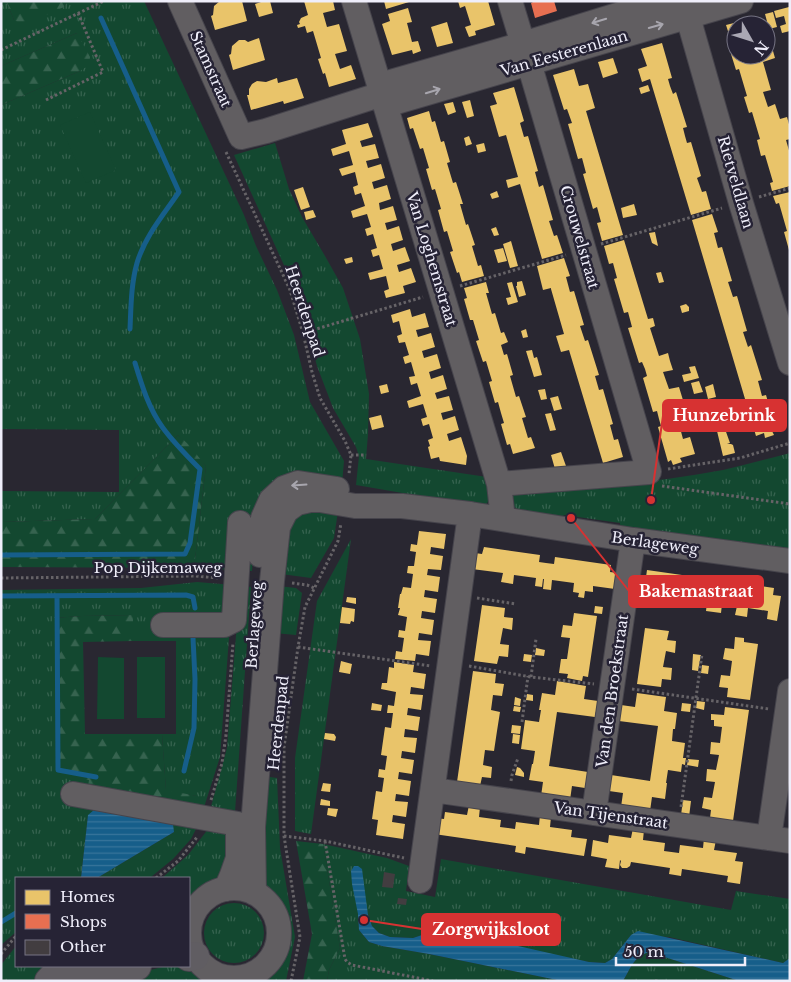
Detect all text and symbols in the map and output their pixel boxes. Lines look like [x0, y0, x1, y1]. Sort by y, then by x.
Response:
north arrow [726, 15, 776, 65]
one-way arrow [592, 16, 608, 26]
one-way arrow [648, 21, 664, 31]
street label: Van Eesterenlaan [497, 26, 630, 81]
street label: Stamstraat [186, 28, 236, 110]
text: N [750, 37, 772, 59]
one-way arrow [424, 86, 440, 96]
street label: Rietveldlaan [714, 134, 758, 230]
street label: Crouwelstraat [556, 183, 604, 291]
street label: Van Loghemstraat [402, 188, 462, 329]
street label: Heerdenpad [281, 263, 329, 359]
callout: Hunzebrink [663, 400, 786, 431]
text: Hunzebrink [673, 405, 776, 425]
one-way arrow [292, 481, 308, 490]
street label: Berlageweg [610, 527, 701, 559]
street label: Pop Dijkemaweg [94, 558, 223, 577]
callout: Bakemastraat [629, 576, 763, 607]
street label: Berlageweg [241, 580, 267, 669]
text: Bakemastraat [639, 581, 754, 601]
street label: Van den Broekstraat [592, 613, 632, 770]
street label: Heerdenpad [264, 675, 292, 771]
street label: Van Tijenstraat [552, 797, 670, 832]
legend [15, 877, 190, 967]
text: Homes [60, 887, 115, 906]
text: Shops [60, 912, 107, 931]
callout: Zorgwijksloot [422, 914, 560, 945]
text: Zorgwijksloot [432, 919, 551, 939]
scale bar [616, 934, 745, 966]
text: Other [60, 937, 107, 956]
text: 50 m [624, 942, 664, 961]

